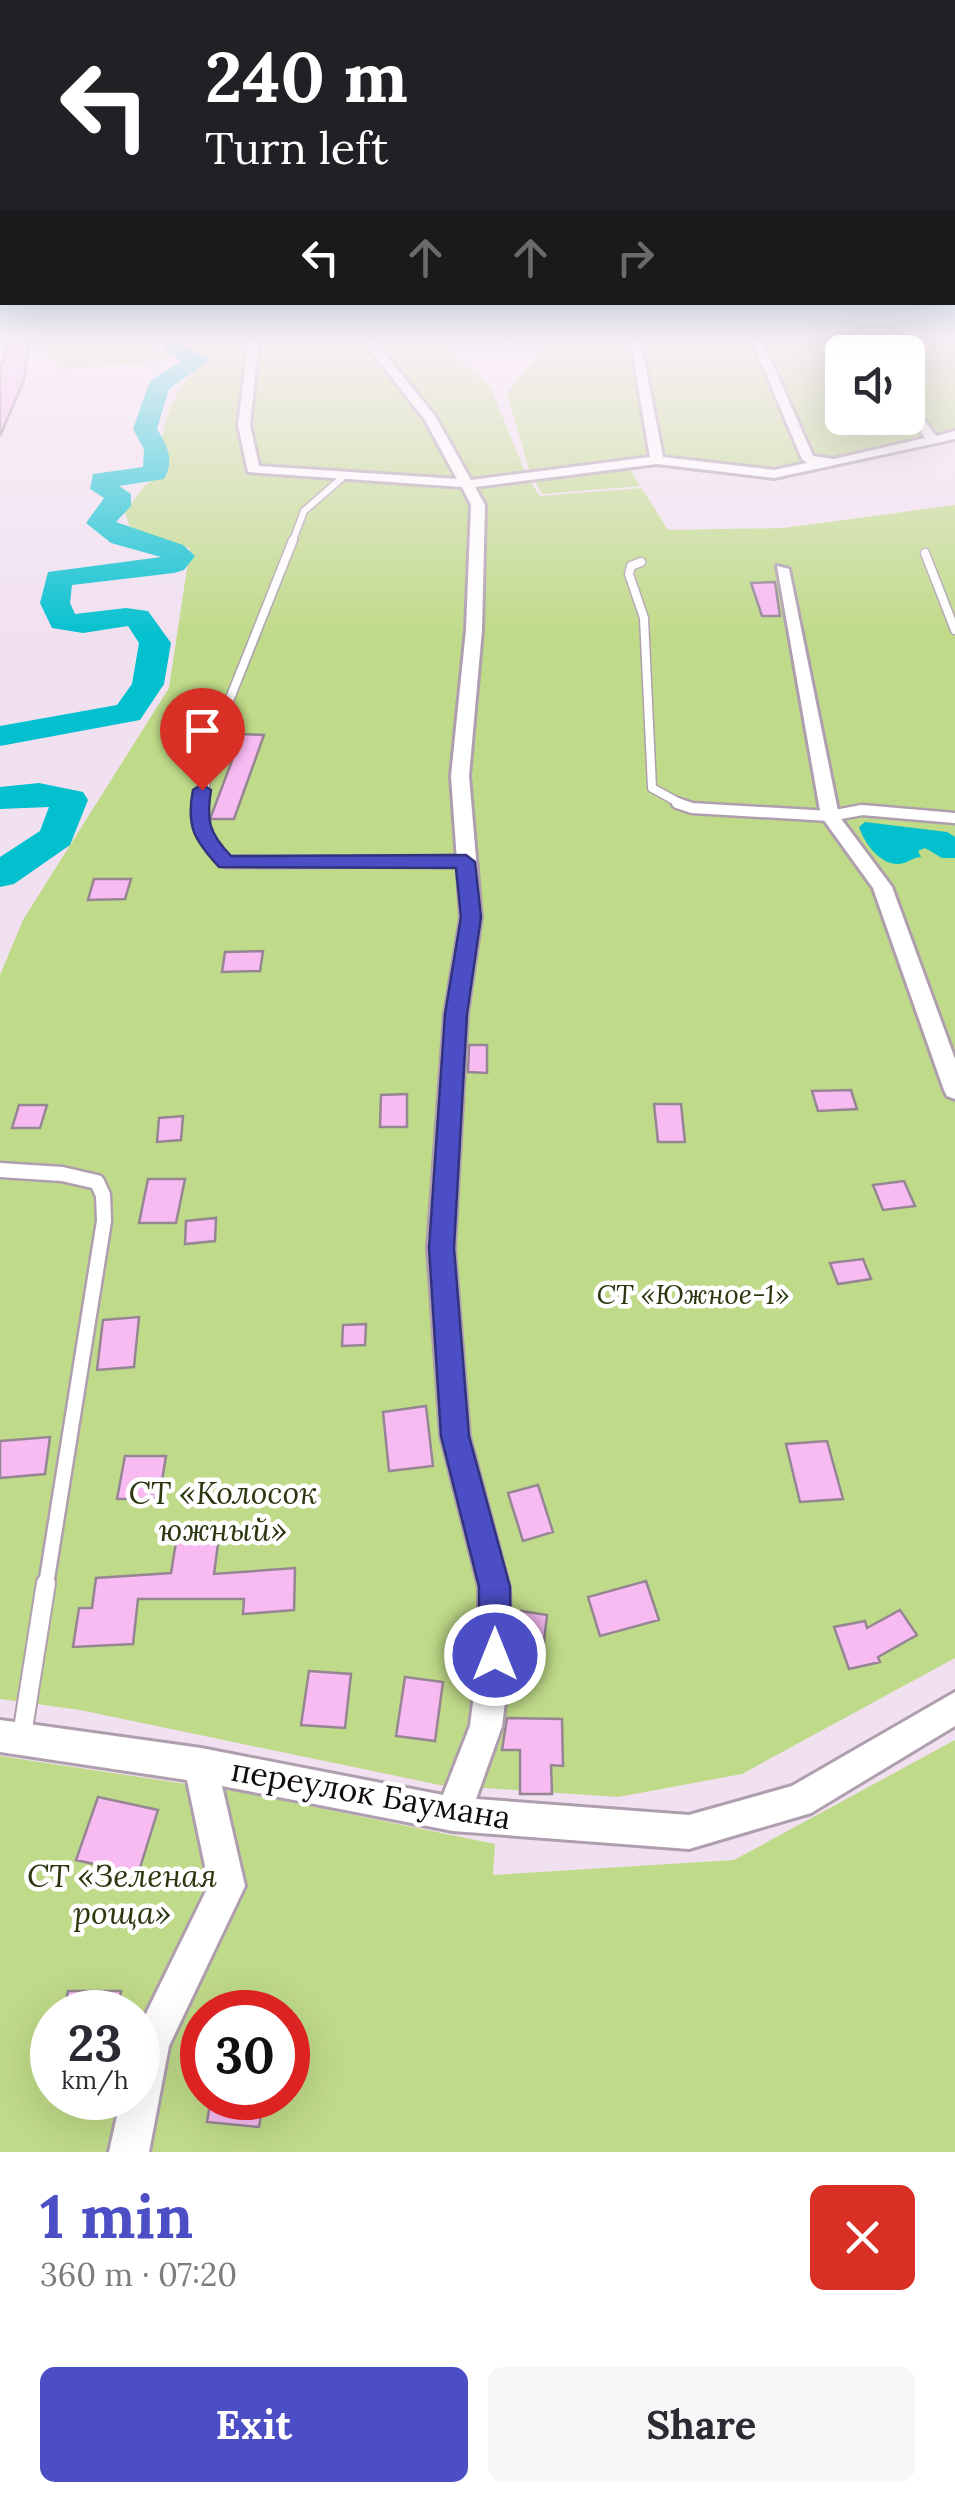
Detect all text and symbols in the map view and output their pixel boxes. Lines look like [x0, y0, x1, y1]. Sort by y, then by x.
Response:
text: 240 m [205, 32, 408, 121]
icon: left [40, 40, 170, 170]
text: Turn left [205, 119, 388, 176]
icon: left [293, 230, 348, 285]
icon: ahead [398, 230, 453, 285]
icon: ahead [503, 230, 558, 285]
icon: right [608, 230, 663, 285]
map controls [825, 335, 925, 435]
button: sound [825, 335, 925, 435]
pin [160, 688, 245, 791]
icon: arrive [175, 703, 230, 758]
park label: СТ «Южное-1» [596, 1276, 790, 1312]
park label: СТ «Колосок южный» [129, 1472, 318, 1550]
position arrow [443, 1603, 547, 1707]
street label: переулок Баумана [228, 1749, 514, 1838]
park label: СТ «Зеленая роща» [27, 1855, 217, 1933]
speed limit sign: 30 [180, 1990, 310, 2120]
text: 23 [68, 2011, 122, 2075]
text: km/h [61, 2064, 129, 2096]
text: 1 min [40, 2178, 193, 2254]
button: close [810, 2185, 915, 2290]
text: 360 m · 07:20 [40, 2254, 237, 2295]
button: Exit [40, 2367, 468, 2482]
button: Share [488, 2367, 915, 2482]

